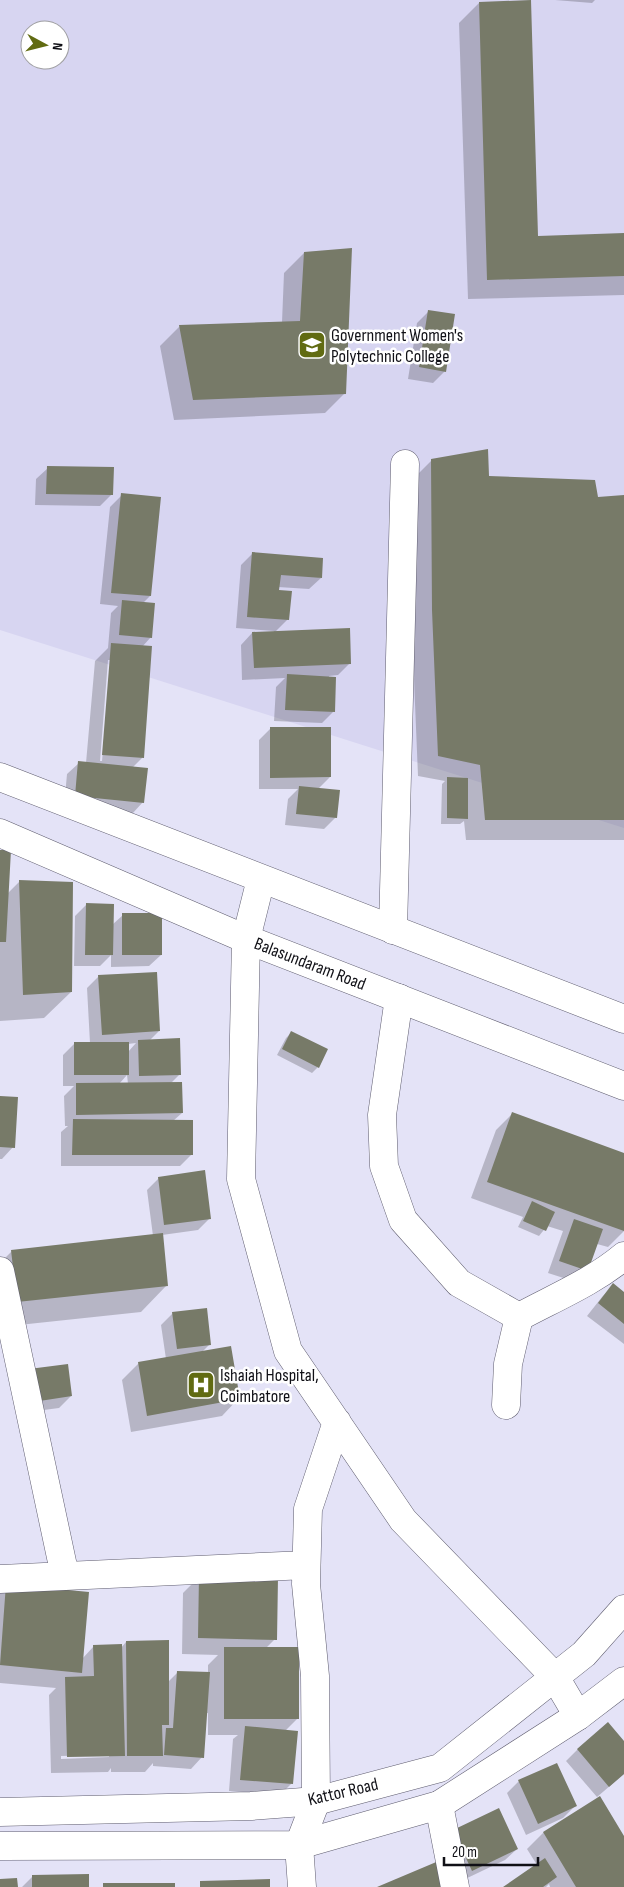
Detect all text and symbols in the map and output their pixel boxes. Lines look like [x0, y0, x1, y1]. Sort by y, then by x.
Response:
north arrow [20, 20, 70, 70]
text: N [49, 42, 66, 51]
place label: Government Women's Polytechnic College [331, 325, 463, 367]
school or university icon: Government Women's Polytechnic College [297, 330, 327, 360]
street label: Balasundaram Road [251, 933, 369, 995]
place label: Ishaiah Hospital, Coimbatore [220, 1365, 319, 1407]
hospital icon: Ishaiah Hospital, Coimbatore [186, 1370, 216, 1400]
street label: Kattor Road [306, 1774, 380, 1810]
scale bar [444, 1834, 538, 1866]
text: 20 m [452, 1843, 477, 1862]

